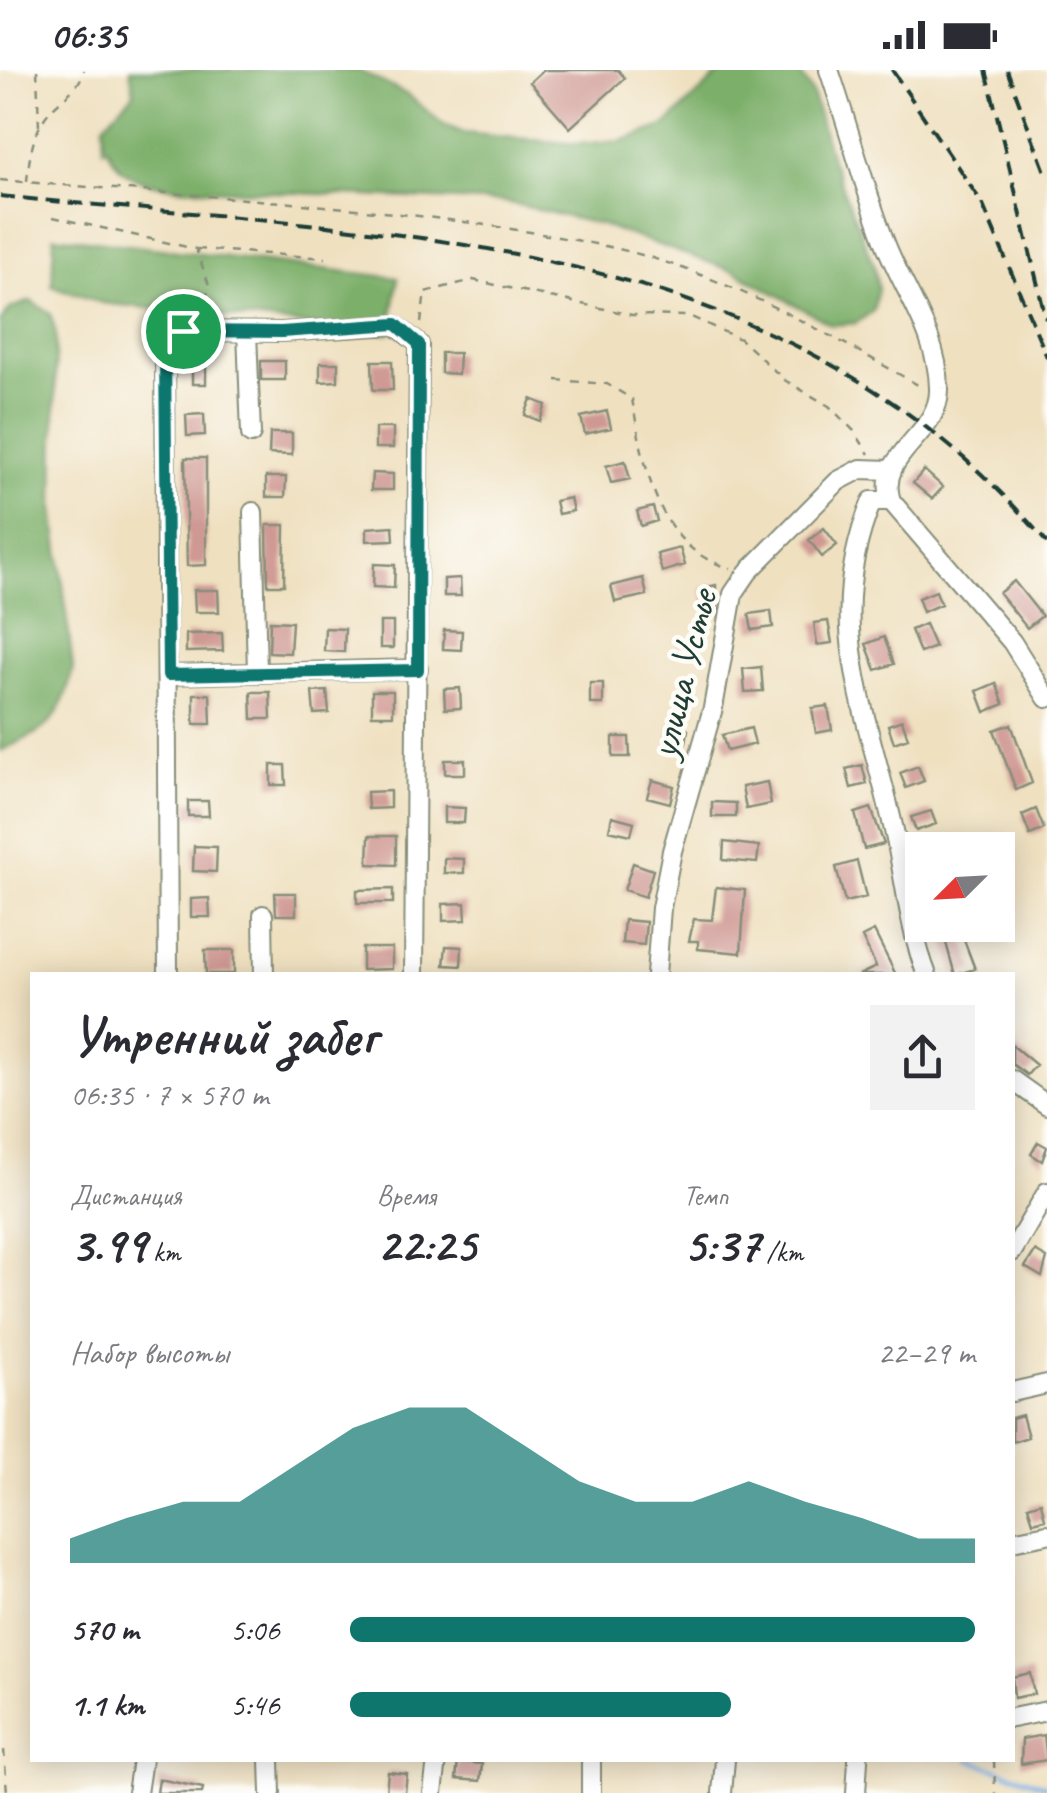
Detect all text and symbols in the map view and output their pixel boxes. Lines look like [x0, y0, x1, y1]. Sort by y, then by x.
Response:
text: 06:35 [50, 12, 126, 59]
pin [141, 289, 226, 374]
icon: arrive [156, 304, 211, 359]
street label: улица Устье [636, 581, 730, 766]
north arrow [905, 832, 1015, 942]
map controls [905, 832, 1015, 942]
text: Утренний забег [70, 1001, 377, 1071]
button: share [870, 1005, 975, 1110]
text: 06:35 · 7 × 570 m [70, 1074, 268, 1115]
text: Дистанция [70, 1178, 182, 1213]
text: Время [377, 1178, 436, 1213]
text: Темп [683, 1178, 728, 1213]
text: 3.99 [70, 1213, 146, 1276]
text: 22:25 [377, 1213, 476, 1276]
text: 5:37 [683, 1213, 760, 1276]
text: km [146, 1234, 180, 1269]
text: /km [760, 1234, 803, 1269]
text: Набор высоты [70, 1332, 229, 1373]
text: 22–29 m [877, 1332, 975, 1373]
text: 570 m [70, 1609, 139, 1650]
text: 5:06 [230, 1609, 280, 1650]
text: 1.1 km [70, 1684, 144, 1725]
text: 5:46 [230, 1684, 280, 1725]

